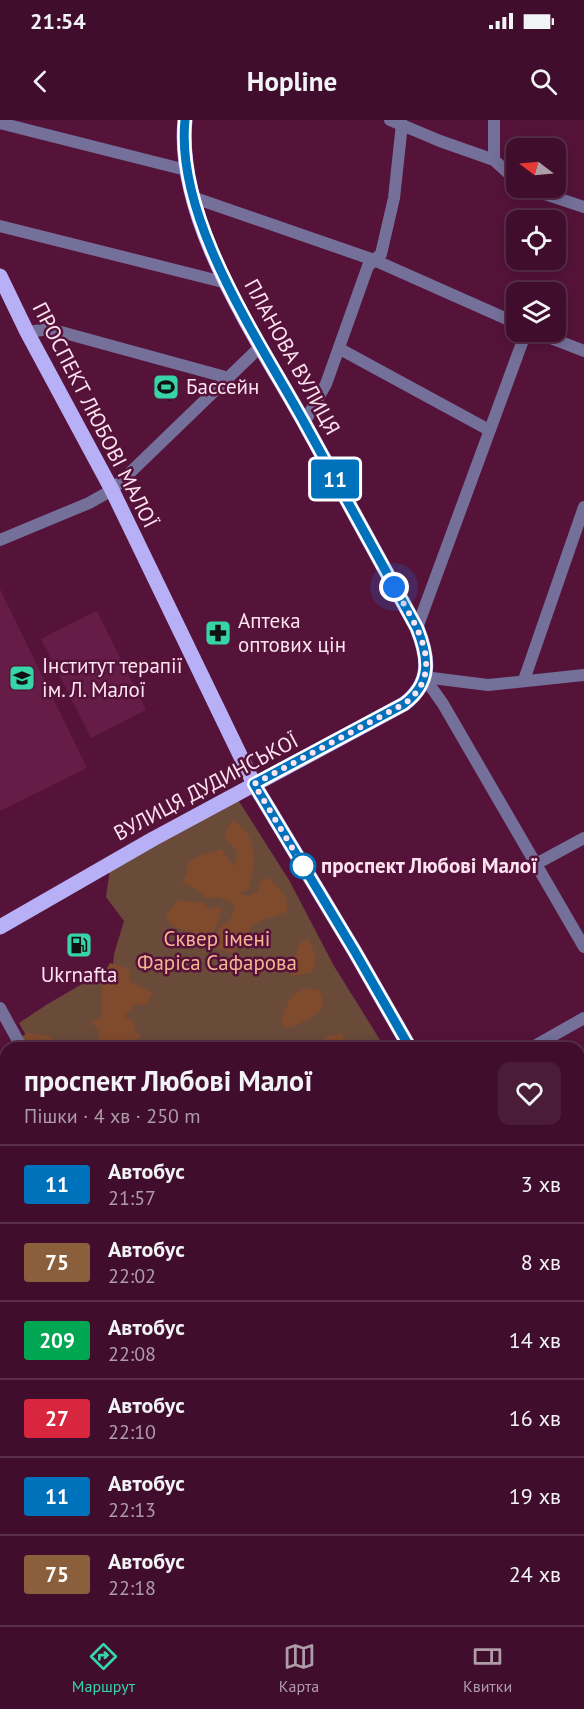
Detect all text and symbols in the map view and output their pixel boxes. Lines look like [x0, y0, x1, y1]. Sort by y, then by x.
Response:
text: 21:54 [30, 7, 86, 35]
text: Hopline [247, 64, 337, 98]
icon: back [24, 65, 57, 98]
icon: search [527, 65, 560, 98]
north arrow [506, 138, 566, 198]
map controls [506, 138, 566, 342]
button: locate [506, 210, 566, 270]
street label: ПЛАНОВА ВУЛИЦЯ [238, 274, 346, 439]
button: layers [506, 282, 566, 342]
street label: ПРОСПЕКТ ЛЮБОВІ МАЛОЇ [27, 297, 164, 532]
sports icon: Бассейн [151, 372, 181, 402]
place label: Бассейн [186, 373, 259, 400]
line badge: 11 [308, 460, 362, 498]
text: 11 [323, 466, 347, 493]
your location [379, 572, 409, 602]
place label: Аптека оптових цін [238, 607, 346, 658]
pharmacy icon: Аптека оптових цін [203, 618, 233, 648]
place label: Інститут терапії ім. Л. Малої [42, 652, 183, 703]
school or university icon: Інститут терапії ім. Л. Малої [7, 663, 37, 693]
street label: ВУЛИЦЯ ДУДИНСЬКОЇ [109, 726, 303, 847]
place label: проспект Любові Малої [321, 852, 538, 879]
marker: проспект Любові Малої [290, 853, 316, 879]
park label: Сквер імені Фаріса Сафарова [137, 925, 297, 976]
fuel station icon: Ukrnafta [64, 930, 94, 960]
place label: Ukrnafta [41, 961, 117, 988]
text: проспект Любові Малої [24, 1062, 313, 1099]
button: heart [498, 1062, 561, 1125]
text: Пішки · 4 хв · 250 m [24, 1103, 201, 1129]
text: Автобус [108, 1157, 185, 1185]
text: 3 хв [521, 1170, 561, 1198]
text: 11 [45, 1171, 69, 1198]
text: 21:57 [108, 1185, 156, 1211]
text: Автобус [108, 1235, 185, 1263]
text: 8 хв [521, 1248, 561, 1276]
text: 75 [45, 1249, 69, 1276]
text: 22:02 [108, 1263, 156, 1289]
text: Автобус [108, 1313, 185, 1341]
text: 14 хв [509, 1326, 561, 1354]
text: 209 [39, 1327, 75, 1354]
text: 22:08 [108, 1341, 156, 1367]
text: Автобус [108, 1391, 185, 1419]
text: 16 хв [509, 1404, 561, 1432]
text: 27 [45, 1405, 69, 1432]
text: 22:10 [108, 1419, 156, 1445]
text: Автобус [108, 1469, 185, 1497]
text: 19 хв [509, 1482, 561, 1510]
text: 11 [45, 1483, 69, 1510]
text: 22:13 [108, 1497, 156, 1523]
text: Автобус [108, 1547, 185, 1575]
text: 24 хв [509, 1560, 561, 1588]
text: 75 [45, 1561, 69, 1588]
text: 22:18 [108, 1575, 156, 1601]
tab: Маршрут [72, 1640, 135, 1696]
tab: Карта [279, 1640, 319, 1696]
tab: Квитки [463, 1640, 512, 1696]

